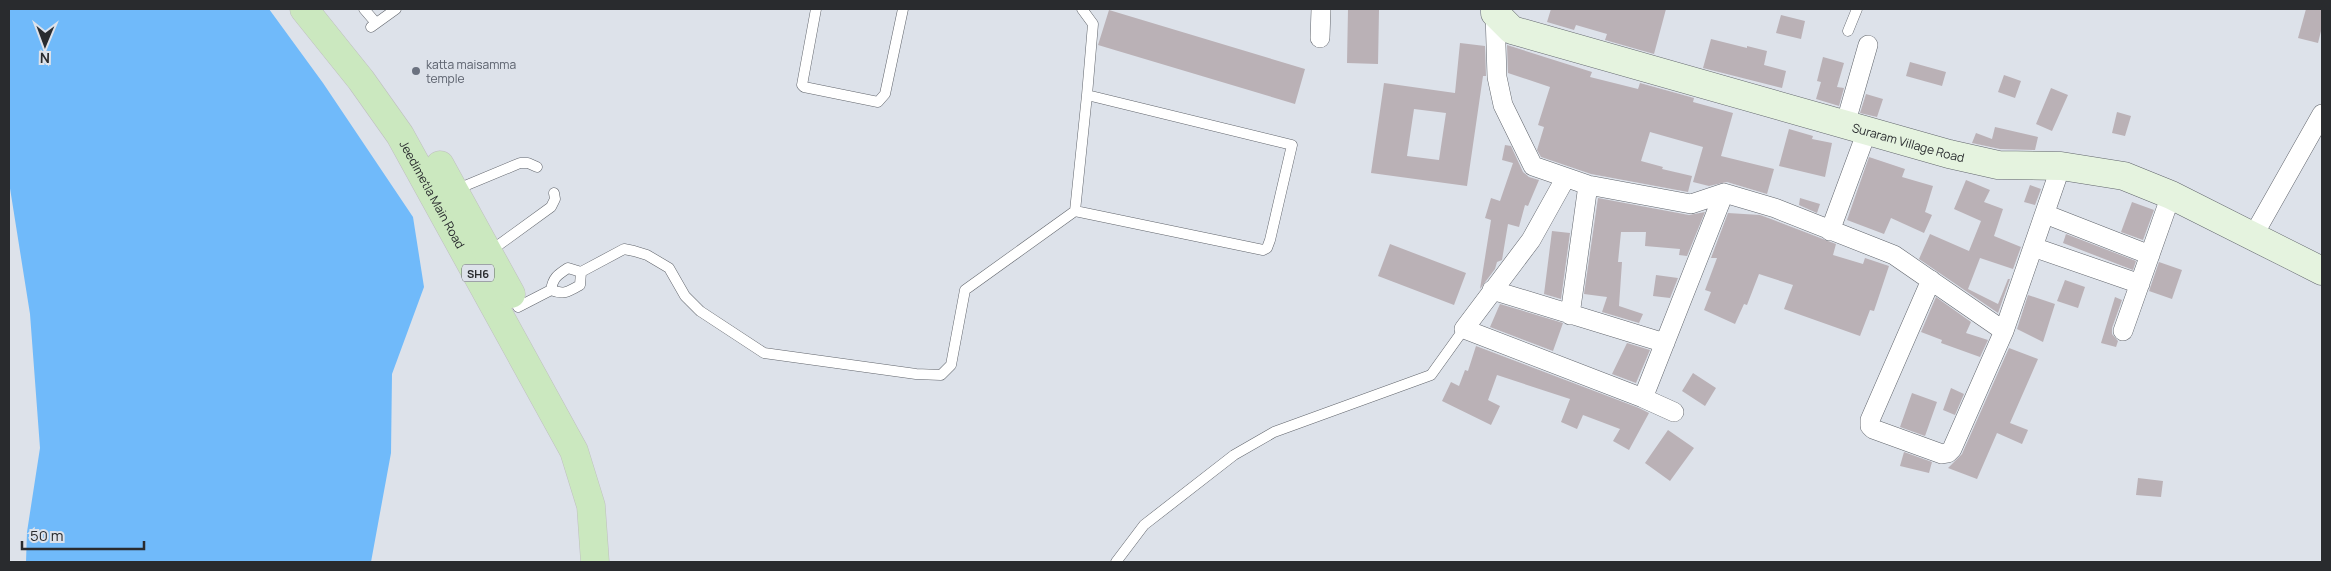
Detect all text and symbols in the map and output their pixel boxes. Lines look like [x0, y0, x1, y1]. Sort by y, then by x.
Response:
north arrow [20, 20, 70, 70]
text: N [40, 49, 50, 68]
place label: katta maisamma temple [426, 56, 516, 87]
marker: katta maisamma temple [410, 65, 422, 77]
street label: Suraram Village Road [1850, 118, 1966, 166]
street label: Jeedimetla Main Road [396, 137, 469, 251]
road number: SH6 [462, 264, 494, 282]
scale bar [22, 518, 145, 550]
text: 50 m [30, 525, 64, 546]

